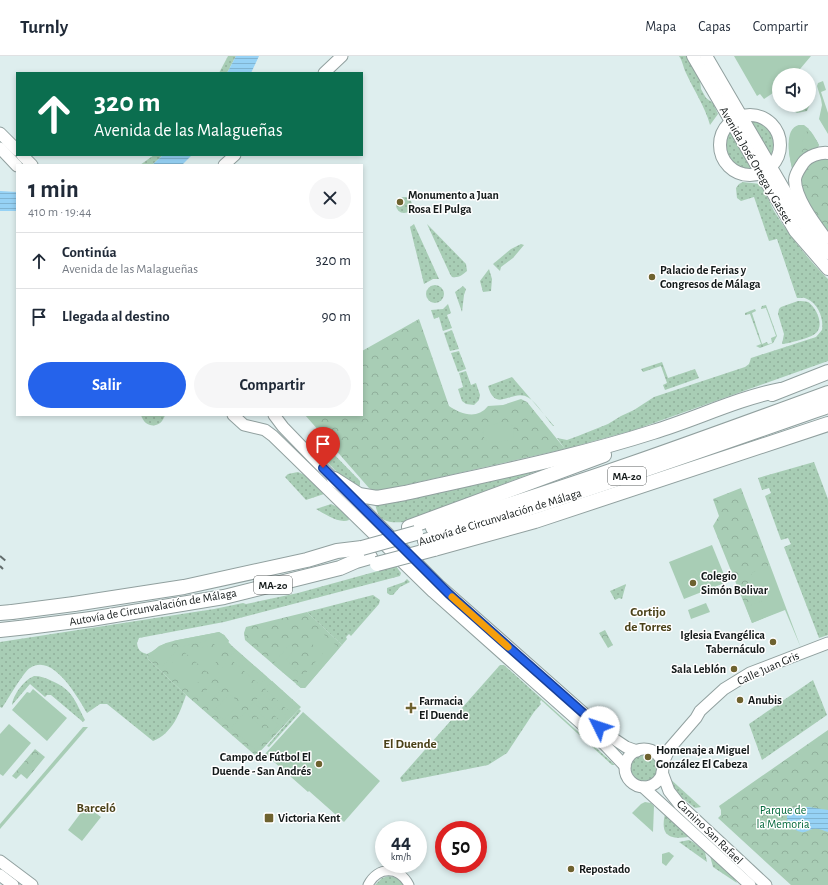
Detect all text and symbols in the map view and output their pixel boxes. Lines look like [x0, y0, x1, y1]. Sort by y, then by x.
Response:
text: Turnly [20, 18, 68, 37]
text: Mapa [645, 20, 676, 34]
text: Capas [698, 20, 731, 34]
text: Compartir [753, 20, 808, 34]
map controls [772, 68, 816, 112]
button: sound [772, 68, 816, 112]
icon: ahead [28, 88, 80, 140]
text: 320 m [94, 89, 161, 117]
street label: Avenida José Ortega y Gasset [717, 104, 795, 226]
text: Avenida de las Malagueñas [94, 122, 283, 140]
button: close [309, 177, 351, 219]
text: 1 min [28, 178, 79, 202]
place label: Monumento a Juan Rosa El Pulga [408, 189, 499, 215]
marker: Monumento a Juan Rosa El Pulga [395, 197, 405, 207]
text: 410 m · 19:44 [28, 206, 91, 219]
text: Continúa [62, 245, 117, 260]
icon: ahead [28, 250, 50, 272]
text: 320 m [316, 253, 351, 268]
text: Avenida de las Malagueñas [62, 263, 198, 276]
place label: Palacio de Ferias y Congresos de Málaga [660, 264, 761, 290]
marker: Palacio de Ferias y Congresos de Málaga [647, 272, 657, 282]
icon: arrive [28, 306, 50, 328]
text: Llegada al destino [62, 309, 170, 324]
text: 90 m [322, 309, 351, 324]
button: Salir [28, 362, 186, 408]
button: Compartir [194, 362, 351, 408]
pin [306, 427, 340, 468]
icon: arrive [312, 433, 334, 455]
road number: MA-20 [608, 467, 646, 485]
street label: Autovía de Circunvalación de Málaga [417, 486, 583, 548]
place label: Colegio Simón Bolivar [701, 570, 769, 596]
road number: MA-20 [254, 576, 292, 594]
marker: Colegio Simón Bolivar [688, 578, 698, 588]
street label: Autovía de Circunvalación de Málaga [68, 586, 238, 628]
district label: Cortijo de Torres [624, 606, 672, 634]
place label: Iglesia Evangélica Tabernáculo [680, 629, 765, 655]
marker: Iglesia Evangélica Tabernáculo [768, 637, 778, 647]
street label: Calle Juan Gris [735, 649, 801, 687]
place label: Sala Leblón [671, 663, 726, 675]
marker: Sala Leblón [729, 664, 739, 674]
place label: Anubis [748, 694, 782, 706]
place label: Farmacia El Duende [419, 695, 469, 721]
marker: Anubis [735, 695, 745, 705]
marker: Farmacia El Duende [406, 703, 416, 713]
position arrow [578, 706, 620, 748]
district label: El Duende [383, 738, 437, 751]
place label: Homenaje a Miguel González El Cabeza [656, 744, 750, 770]
place label: Campo de Fútbol El Duende - San Andrés [212, 751, 311, 777]
marker: Homenaje a Miguel González El Cabeza [643, 752, 653, 762]
marker: Campo de Fútbol El Duende - San Andrés [314, 759, 324, 769]
street label: Camino San Rafael [675, 798, 745, 866]
district label: Barceló [76, 802, 116, 815]
park label: Parque de la Memoria [757, 804, 810, 830]
marker: Victoria Kent [263, 812, 275, 824]
place label: Victoria Kent [278, 812, 340, 824]
speed limit sign: 50 [435, 821, 487, 873]
text: 44 [391, 832, 411, 852]
text: km/h [391, 852, 411, 862]
place label: Repostado [579, 863, 630, 875]
marker: Repostado [566, 864, 576, 874]

